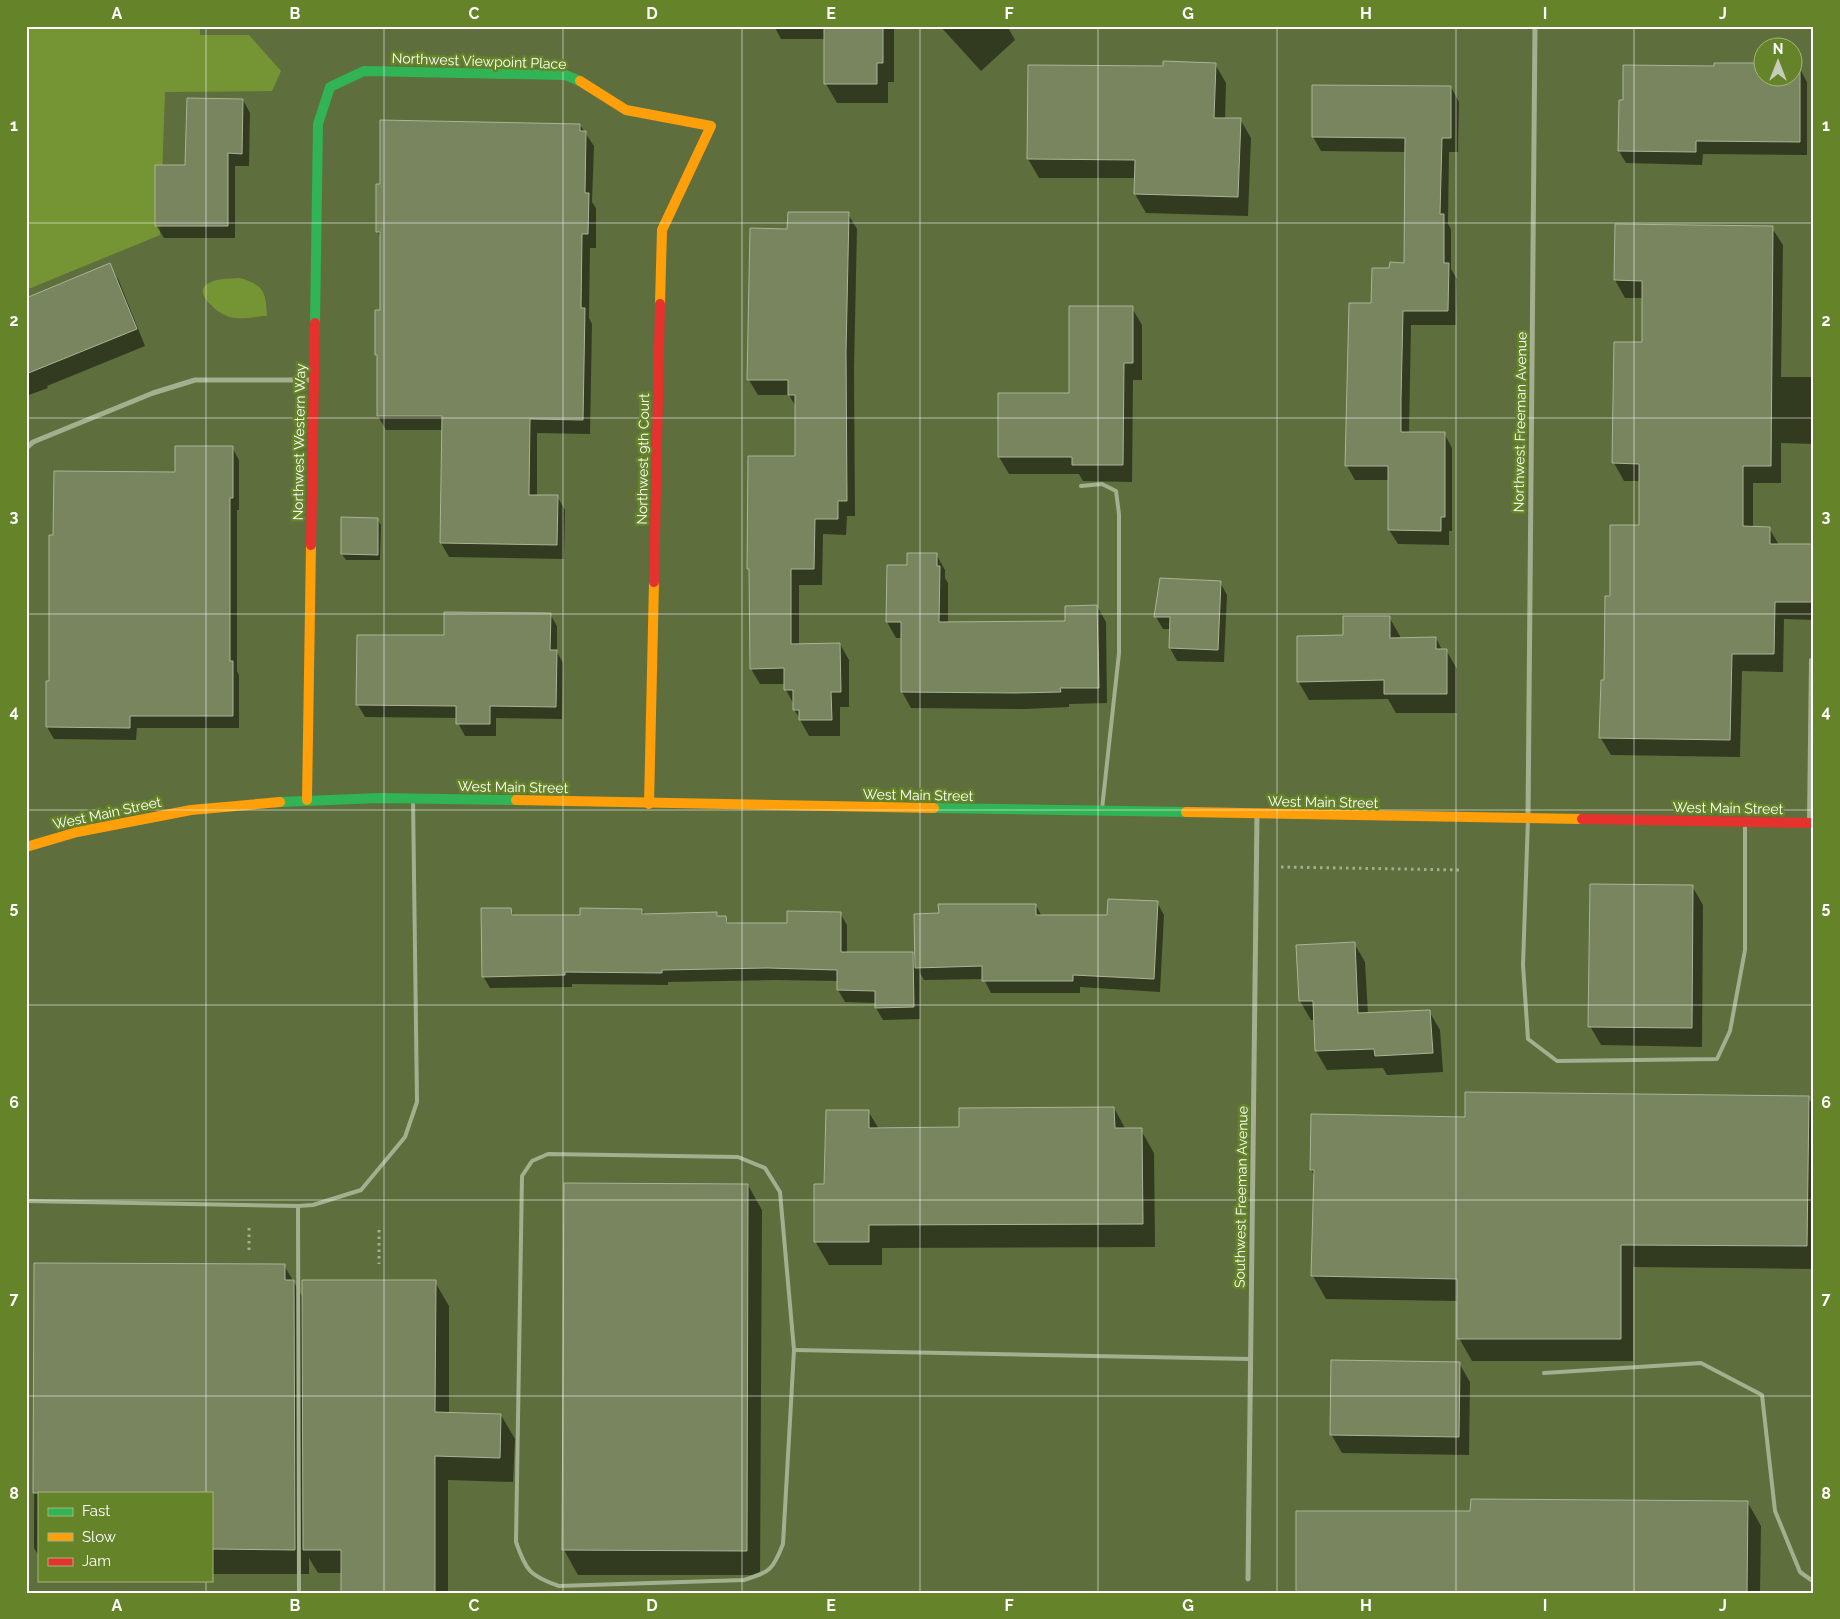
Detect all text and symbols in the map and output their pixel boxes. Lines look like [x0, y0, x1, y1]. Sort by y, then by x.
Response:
text: A [112, 4, 123, 23]
text: B [290, 4, 301, 23]
text: C [469, 4, 480, 23]
text: D [646, 4, 658, 23]
text: E [826, 4, 836, 23]
text: F [1004, 4, 1014, 23]
text: G [1182, 4, 1194, 23]
text: H [1360, 4, 1372, 23]
text: I [1543, 4, 1547, 23]
text: J [1719, 4, 1727, 23]
north arrow [1752, 38, 1802, 88]
text: N [1773, 41, 1783, 57]
street label: Northwest Viewpoint Place [391, 50, 567, 72]
text: 1 [10, 116, 18, 135]
text: 1 [1822, 116, 1830, 135]
text: 2 [9, 311, 19, 330]
text: 2 [1821, 311, 1831, 330]
street label: Northwest Freeman Avenue [1510, 331, 1530, 513]
street label: Northwest Western Way [290, 363, 308, 521]
street label: Northwest 9th Court [634, 393, 652, 525]
text: 3 [10, 507, 19, 526]
text: 3 [1822, 507, 1831, 526]
text: 4 [9, 702, 19, 721]
text: 4 [1821, 702, 1831, 721]
street label: West Main Street [458, 778, 569, 796]
street label: West Main Street [863, 786, 974, 804]
street label: West Main Street [1268, 793, 1379, 811]
street label: West Main Street [51, 794, 163, 832]
street label: West Main Street [1673, 799, 1784, 817]
text: 5 [10, 898, 19, 917]
text: 5 [1822, 898, 1831, 917]
text: 6 [9, 1093, 19, 1112]
text: 6 [1821, 1093, 1831, 1112]
street label: Southwest Freeman Avenue [1231, 1106, 1251, 1288]
text: 7 [10, 1289, 19, 1308]
text: 7 [1822, 1289, 1831, 1308]
text: 8 [9, 1484, 19, 1503]
text: 8 [1821, 1484, 1831, 1503]
legend [38, 1492, 212, 1582]
text: Fast [82, 1502, 110, 1520]
text: Slow [82, 1528, 116, 1546]
text: Jam [82, 1552, 111, 1570]
text: A [112, 1596, 123, 1615]
text: B [290, 1596, 301, 1615]
text: C [469, 1596, 480, 1615]
text: D [646, 1596, 658, 1615]
text: E [826, 1596, 836, 1615]
text: F [1004, 1596, 1014, 1615]
text: G [1182, 1596, 1194, 1615]
text: H [1360, 1596, 1372, 1615]
text: I [1543, 1596, 1547, 1615]
text: J [1719, 1596, 1727, 1615]

